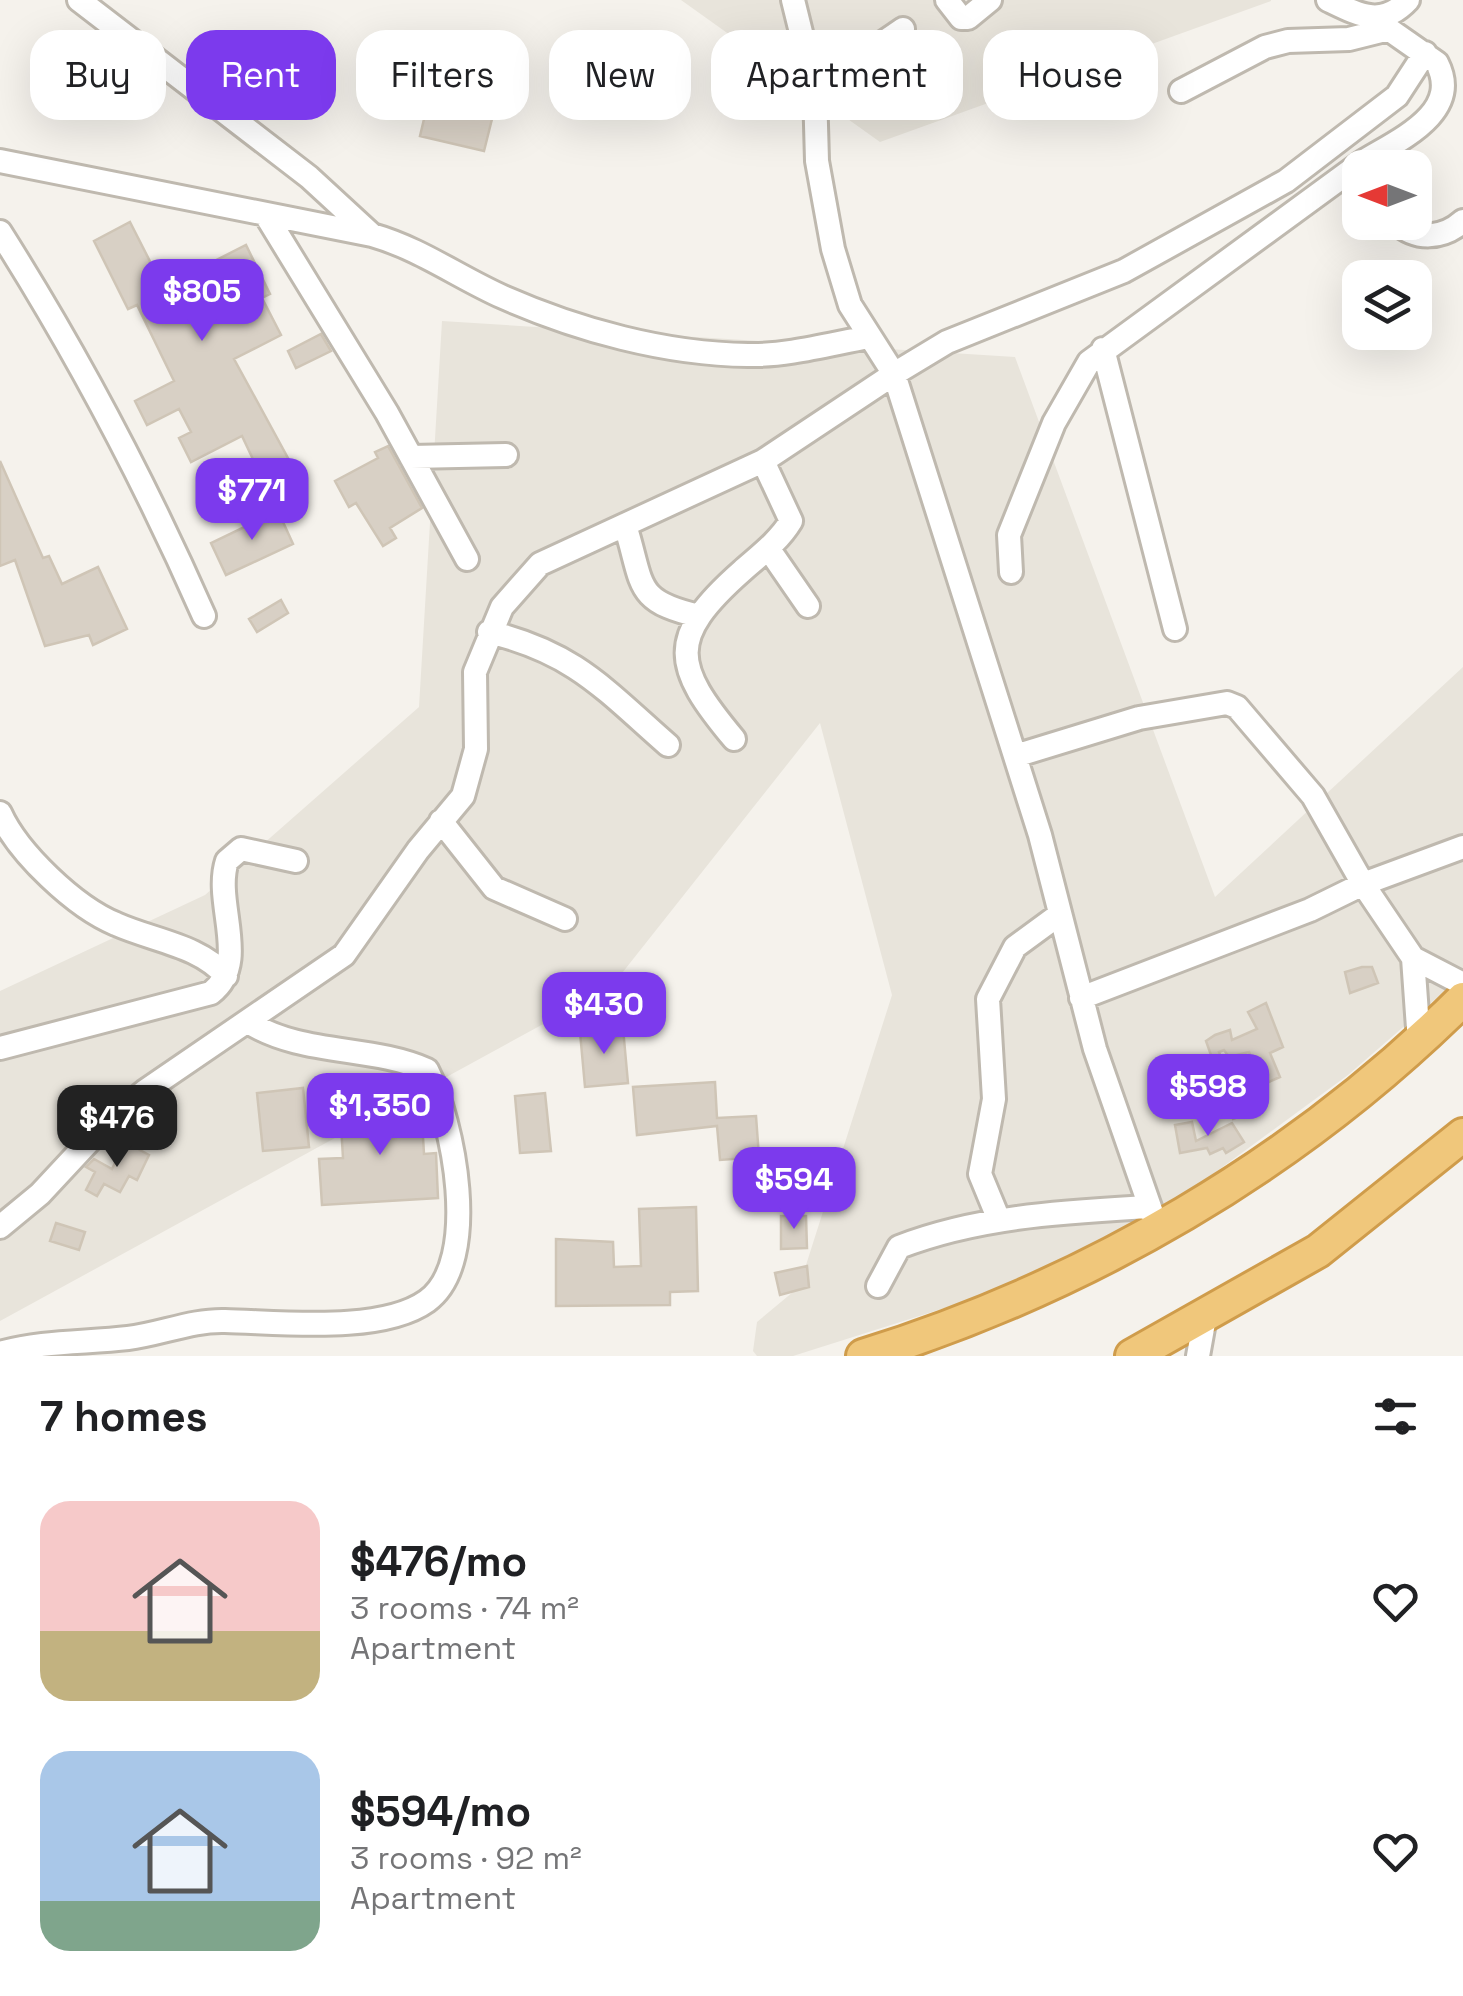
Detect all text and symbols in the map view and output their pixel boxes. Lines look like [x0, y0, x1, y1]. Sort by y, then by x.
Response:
chip: Buy [30, 30, 166, 120]
chip: Rent [186, 30, 336, 120]
chip: Filters [356, 30, 529, 120]
chip: New [549, 30, 691, 120]
chip: Apartment [711, 30, 963, 120]
chip: House [983, 30, 1158, 120]
north arrow [1342, 150, 1432, 240]
map controls [1342, 150, 1432, 350]
pin: $805 [143, 259, 261, 344]
button: layers [1342, 260, 1432, 350]
text: $805 [163, 271, 241, 311]
pin: $771 [193, 458, 311, 543]
text: $771 [218, 470, 287, 510]
pin: $430 [545, 972, 663, 1057]
text: $430 [564, 984, 644, 1024]
pin: $598 [1149, 1054, 1267, 1139]
text: $598 [1169, 1066, 1247, 1106]
pin: $1,350 [299, 1073, 461, 1158]
pin: $476 [58, 1085, 176, 1170]
text: $1,350 [329, 1085, 431, 1125]
text: $476 [79, 1097, 155, 1137]
pin: $594 [735, 1147, 853, 1232]
text: $594 [755, 1159, 833, 1199]
icon: filters [1368, 1389, 1423, 1444]
text: 7 homes [40, 1390, 208, 1443]
text: $476/mo [350, 1535, 527, 1588]
icon: home [120, 1541, 240, 1661]
icon: heart [1368, 1574, 1423, 1629]
text: 3 rooms · 74 m² [350, 1588, 579, 1628]
text: Apartment [350, 1628, 516, 1668]
text: $594/mo [350, 1785, 531, 1838]
icon: home [120, 1791, 240, 1911]
icon: heart [1368, 1824, 1423, 1879]
text: 3 rooms · 92 m² [350, 1838, 582, 1878]
text: Apartment [350, 1878, 516, 1918]

